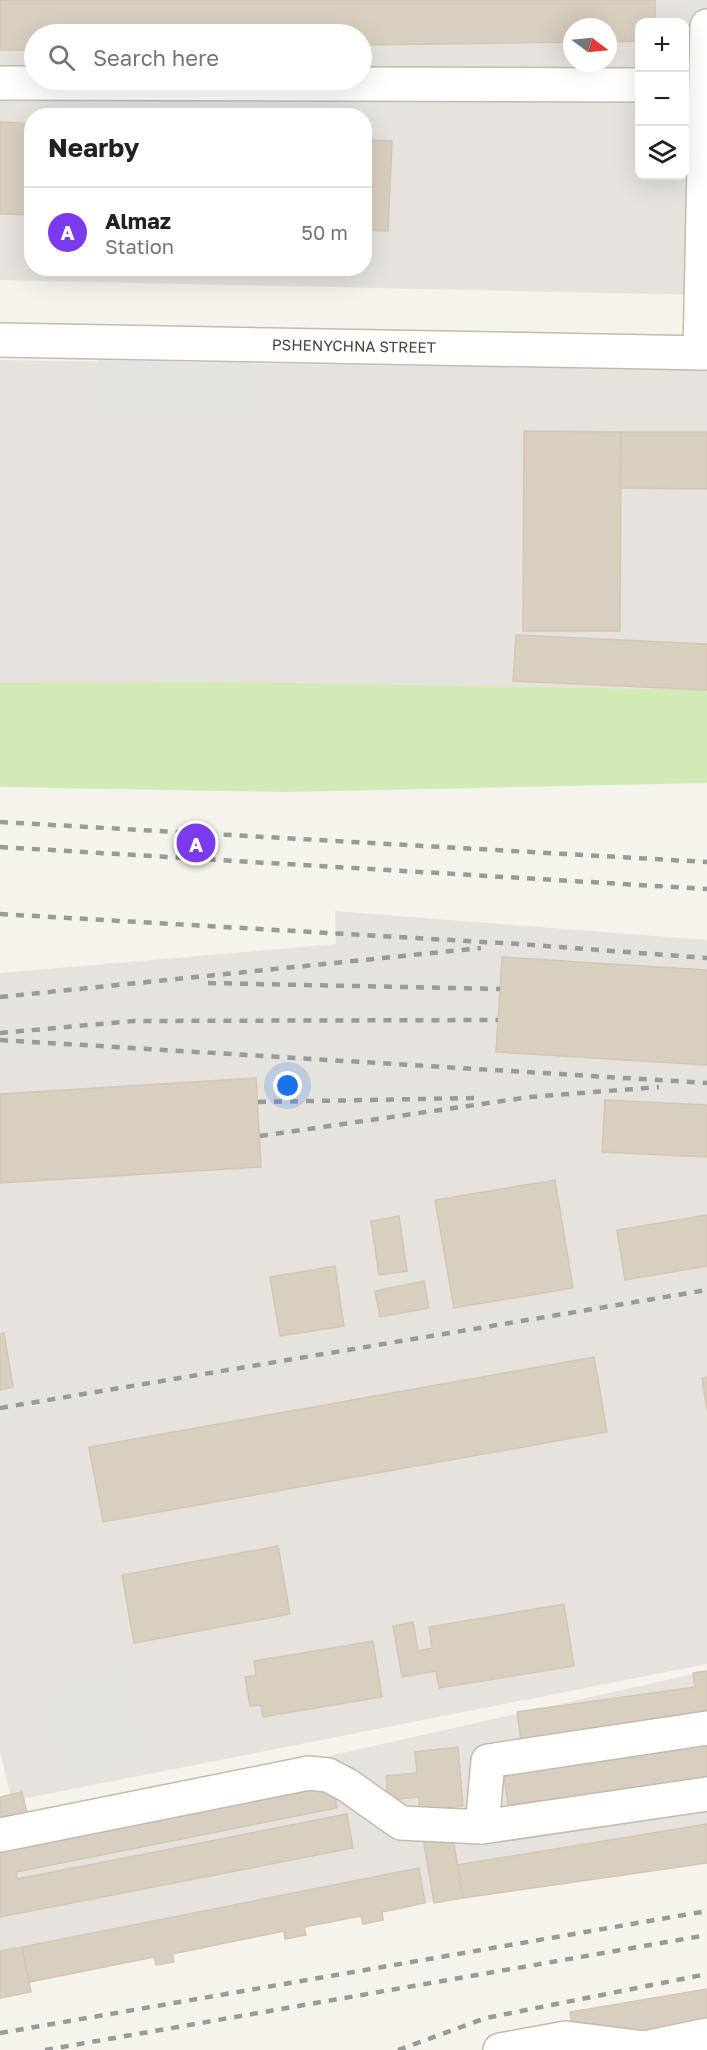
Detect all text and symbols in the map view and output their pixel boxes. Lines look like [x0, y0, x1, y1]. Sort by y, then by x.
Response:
north arrow [563, 18, 617, 72]
map controls [635, 18, 689, 180]
button: + [635, 18, 689, 72]
search box [24, 24, 372, 90]
icon: search [45, 41, 78, 74]
text: Search here [93, 44, 219, 71]
button: − [635, 72, 689, 126]
button: layers [635, 126, 689, 180]
text: Nearby [48, 132, 139, 163]
text: Almaz [105, 207, 171, 234]
text: A [60, 220, 75, 244]
text: 50 m [301, 220, 348, 244]
text: Station [105, 234, 174, 258]
street label: PSHENYCHNA STREET [272, 335, 436, 356]
pin: A [176, 820, 216, 866]
your location [273, 1071, 302, 1100]

